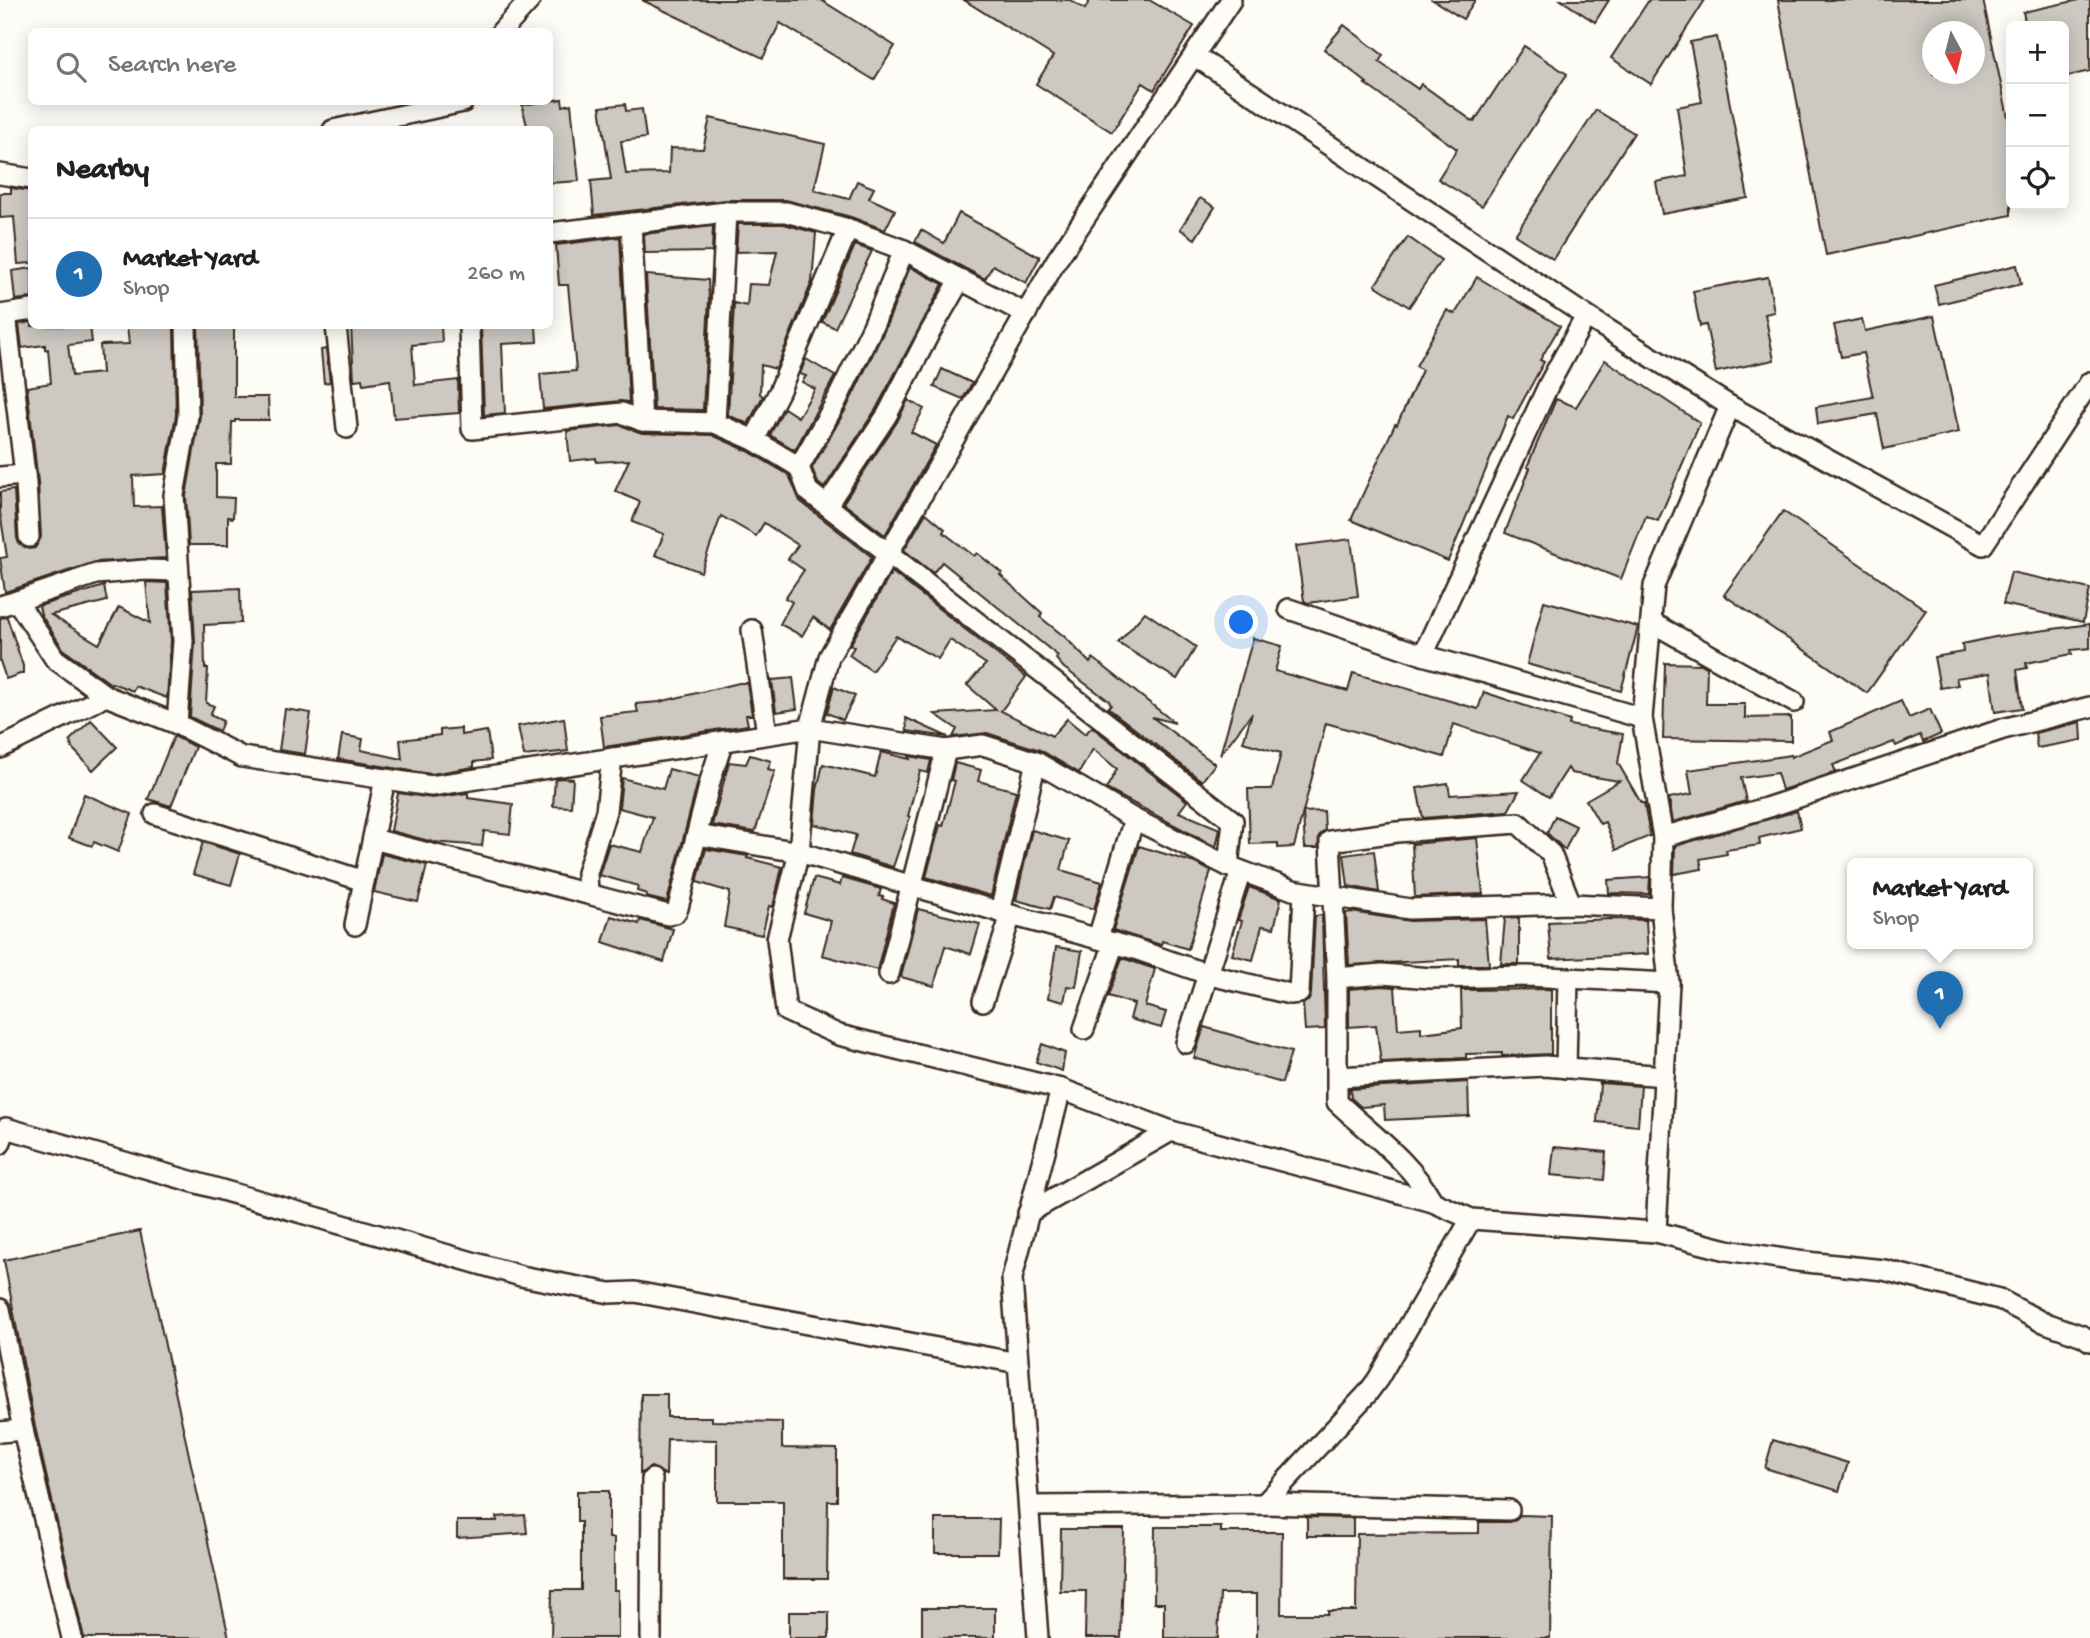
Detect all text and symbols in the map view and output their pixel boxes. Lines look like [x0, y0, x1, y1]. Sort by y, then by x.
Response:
north arrow [1922, 21, 1985, 84]
map controls [2006, 21, 2069, 210]
button: + [2006, 21, 2069, 84]
search box [28, 28, 553, 105]
icon: search [52, 48, 90, 86]
text: Search here [108, 51, 236, 82]
button: − [2006, 84, 2069, 147]
button: locate [2006, 147, 2069, 210]
text: Nearby [56, 154, 149, 189]
text: Market Yard [123, 245, 257, 276]
text: 1 [74, 261, 84, 288]
text: 260 m [467, 261, 525, 288]
text: Shop [123, 276, 169, 303]
your location [1224, 605, 1258, 639]
popup [1847, 858, 2033, 949]
text: Market Yard [1873, 875, 2007, 906]
text: Shop [1873, 906, 1919, 933]
pin: 1 [1917, 971, 1963, 1029]

